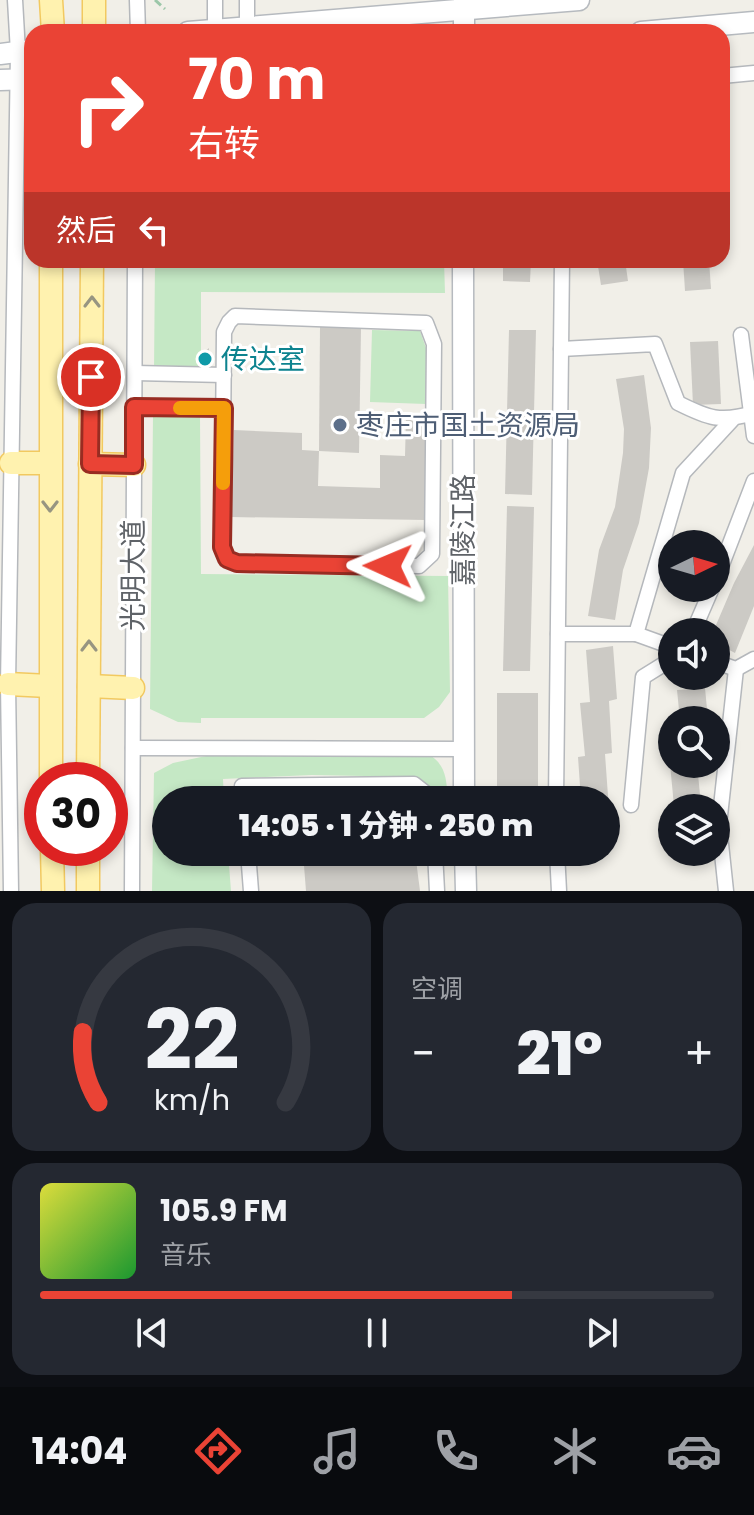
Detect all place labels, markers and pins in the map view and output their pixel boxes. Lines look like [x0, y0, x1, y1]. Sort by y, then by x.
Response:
place label: 传达室 [221, 340, 305, 379]
pin [57, 343, 125, 411]
marker: 传达室 [196, 350, 214, 368]
place label: 枣庄市国土资源局 [356, 406, 580, 445]
marker: 枣庄市国土资源局 [331, 416, 349, 434]

